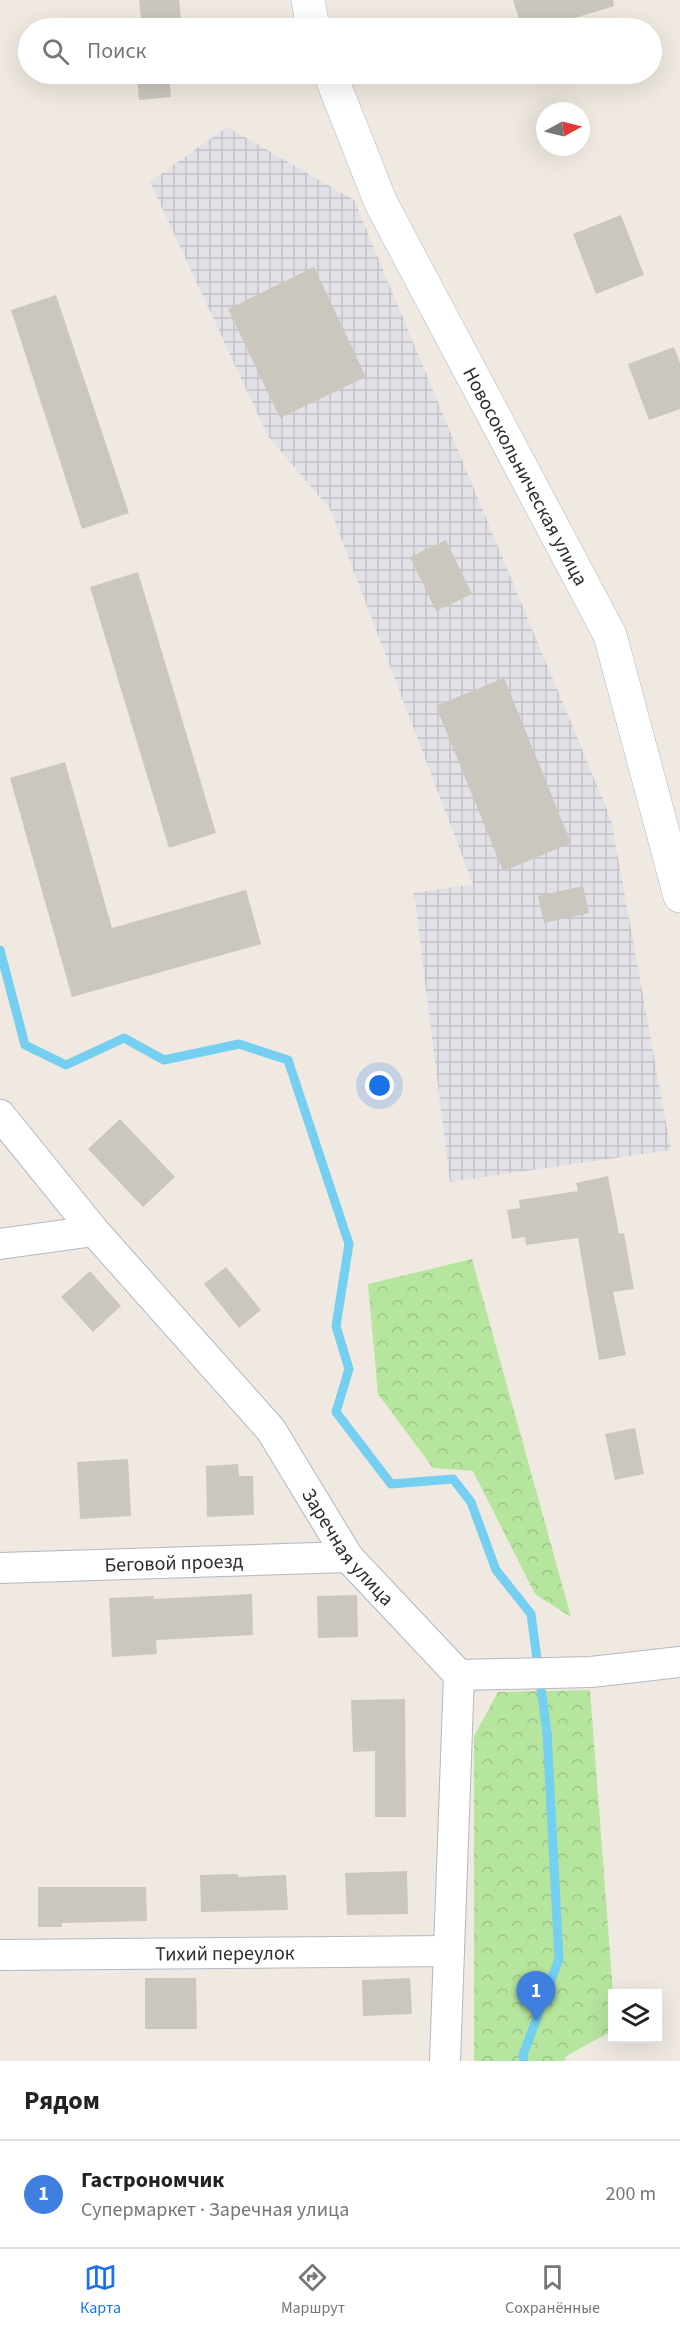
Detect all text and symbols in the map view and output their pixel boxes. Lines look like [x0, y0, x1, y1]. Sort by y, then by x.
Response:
search box [18, 18, 662, 84]
icon: search [39, 35, 72, 68]
text: Поиск [87, 35, 146, 67]
north arrow [536, 102, 590, 156]
street label: Новосокольническая улица [456, 362, 594, 591]
your location [365, 1071, 394, 1100]
street label: Заречная улица [295, 1483, 400, 1613]
street label: Беговой проезд [104, 1547, 244, 1580]
street label: Тихий переулок [155, 1939, 295, 1969]
pin: 1 [516, 1972, 556, 2021]
map controls [608, 1989, 662, 2043]
button: layers [608, 1989, 662, 2043]
text: Рядом [24, 2082, 100, 2119]
text: Гастрономчик [81, 2164, 224, 2196]
text: 1 [38, 2180, 49, 2208]
text: 200 m [606, 2180, 656, 2208]
text: Супермаркет · Заречная улица [81, 2196, 349, 2224]
tab: Карта [80, 2261, 121, 2319]
tab: Маршрут [281, 2261, 345, 2319]
tab: Сохранённые [505, 2261, 600, 2319]

